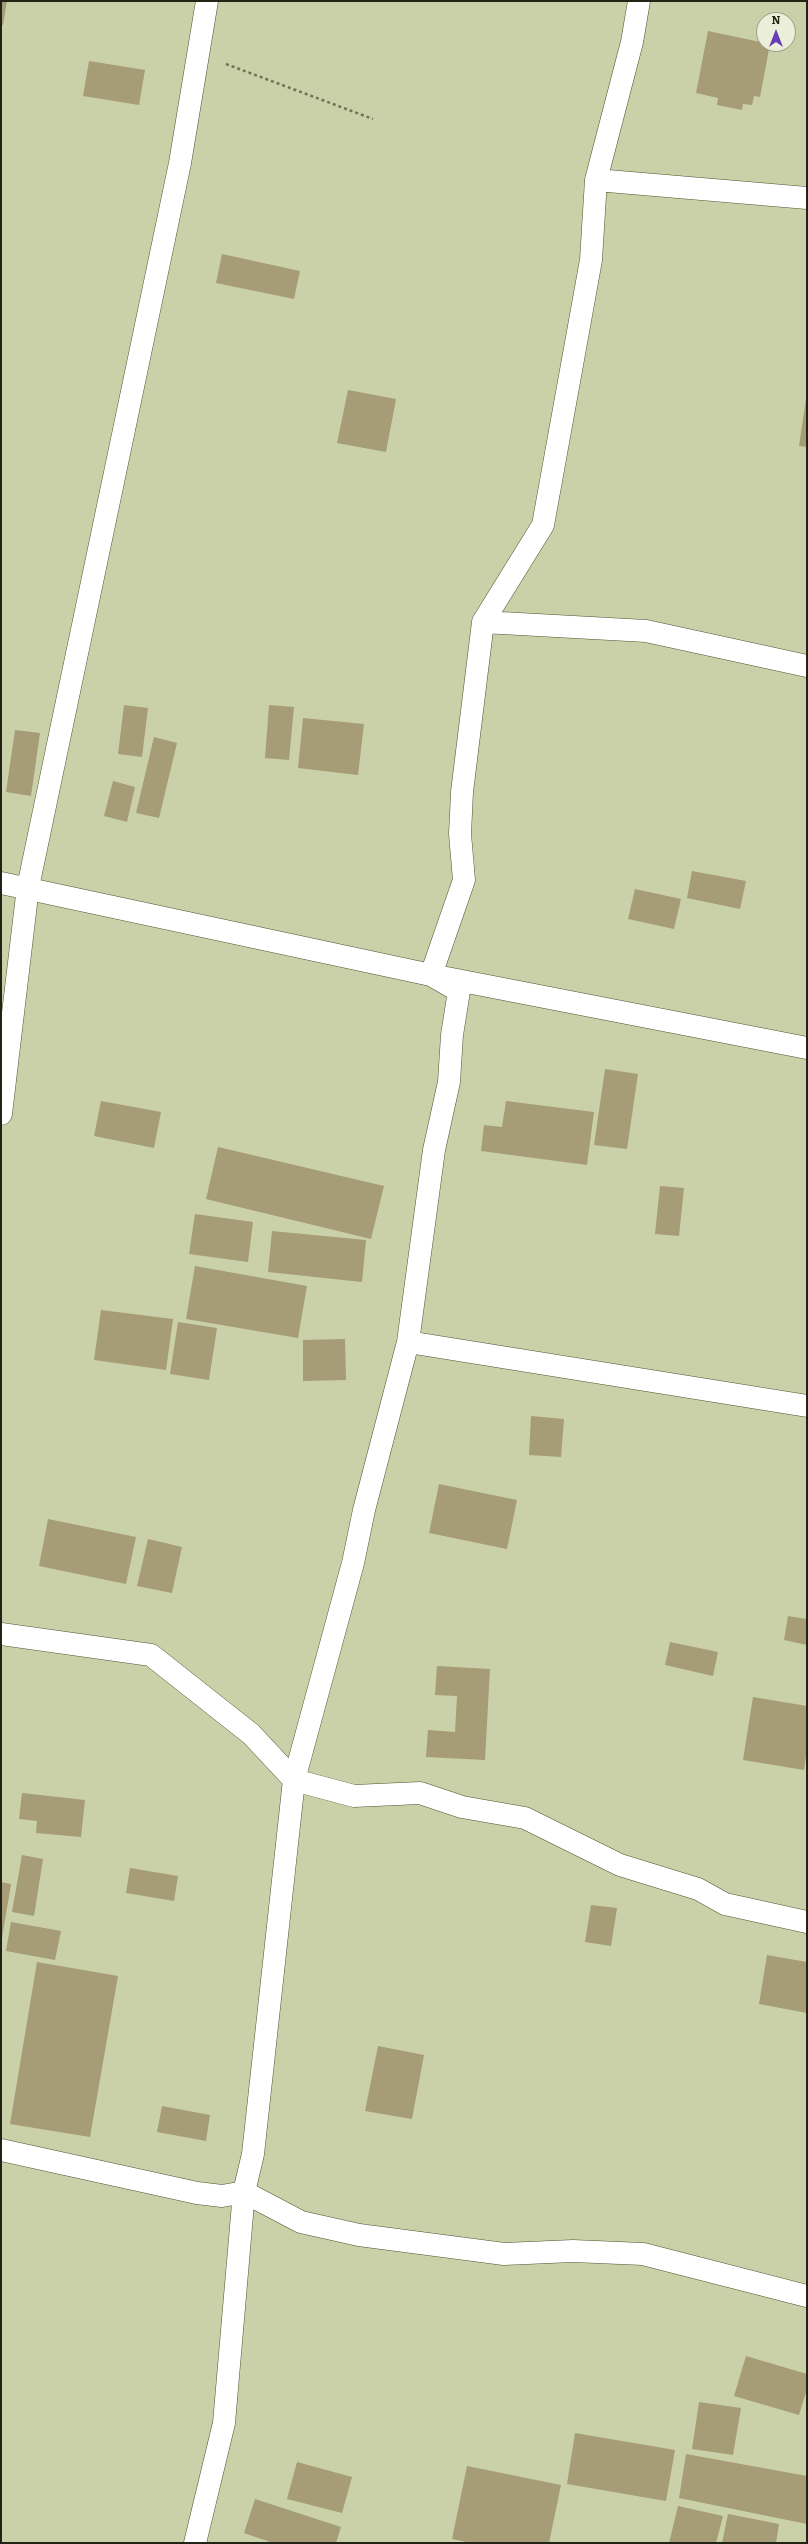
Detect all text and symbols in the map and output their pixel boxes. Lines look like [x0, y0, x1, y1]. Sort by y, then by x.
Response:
north arrow [756, 12, 796, 52]
text: N [772, 14, 780, 27]

